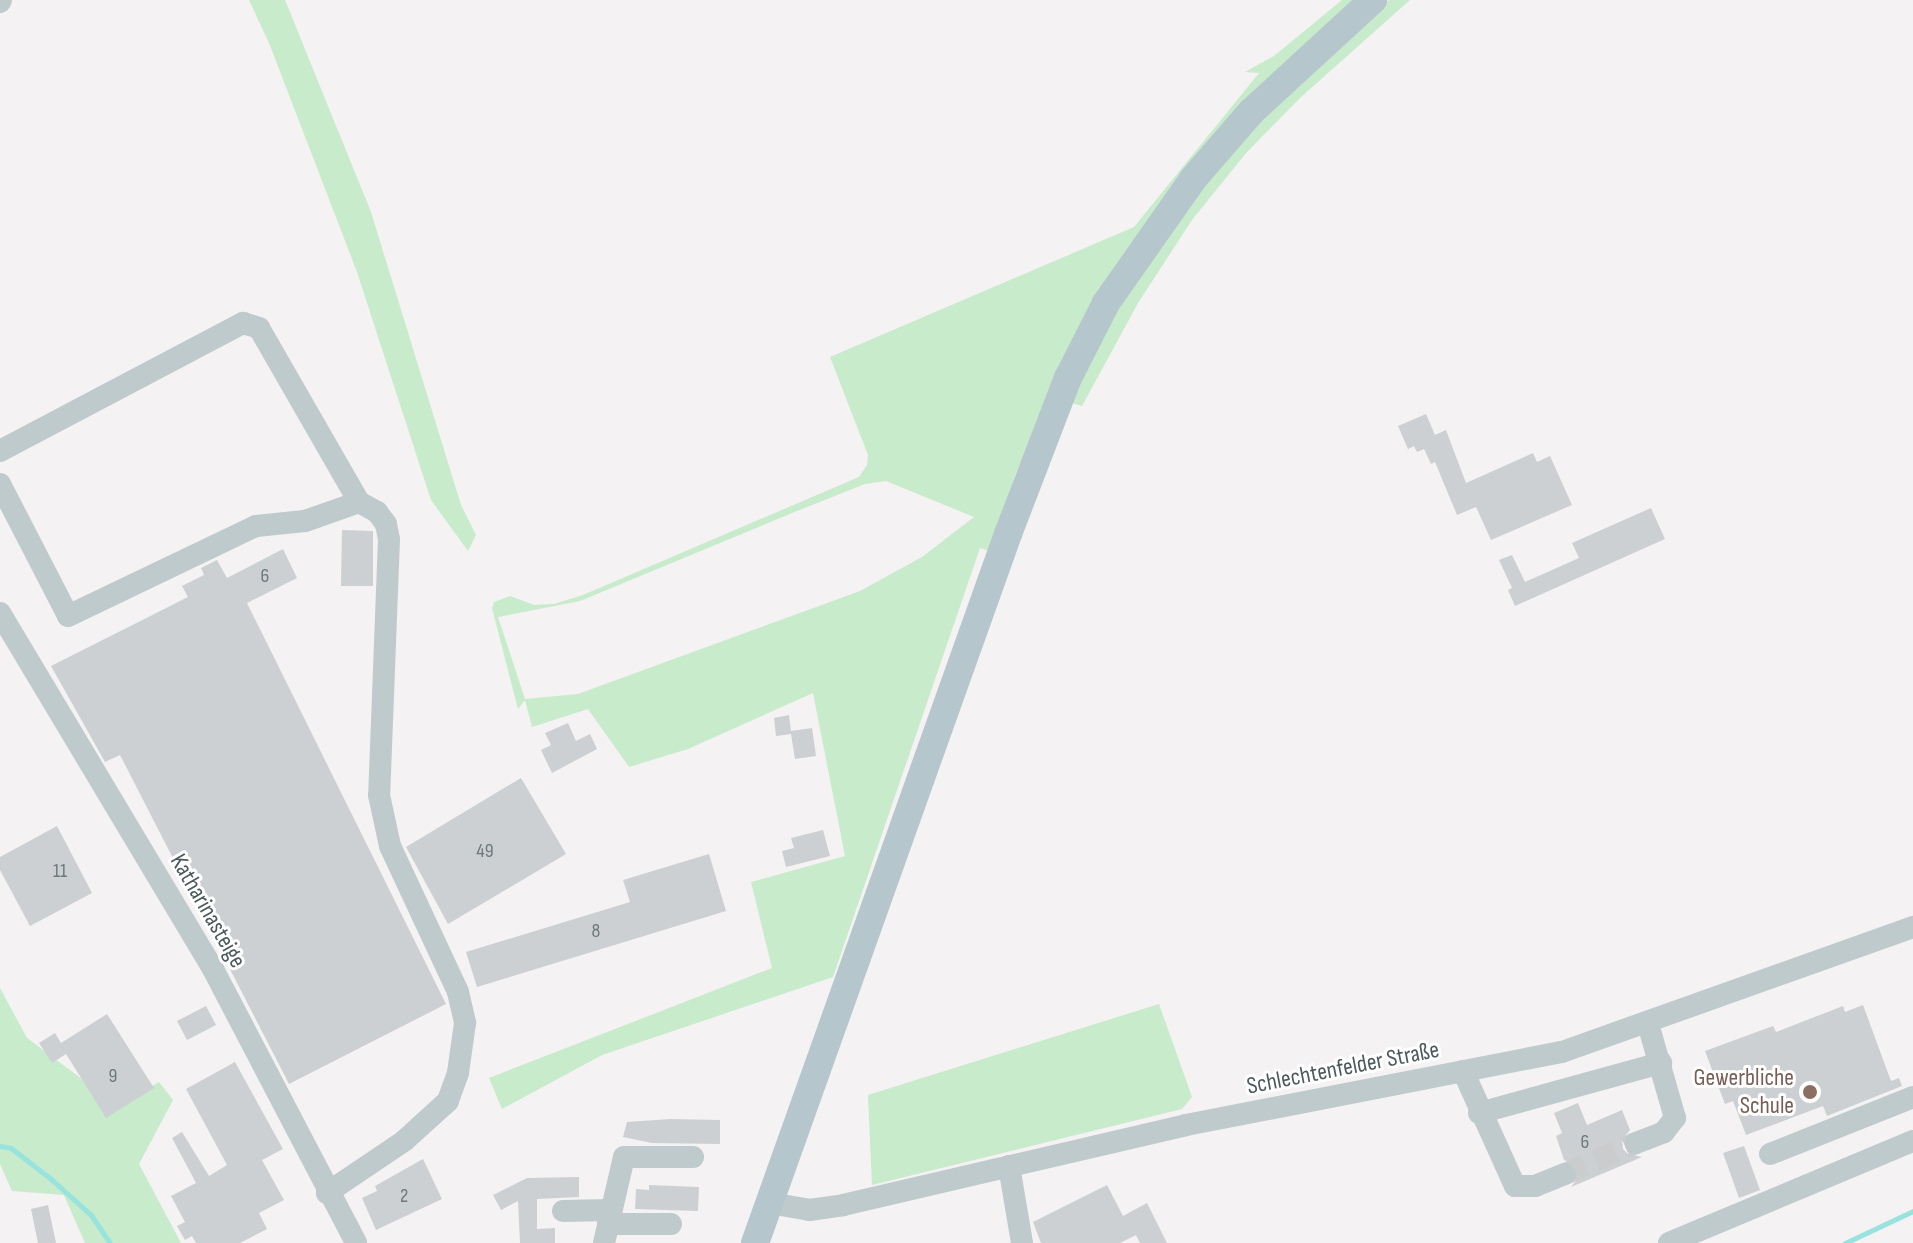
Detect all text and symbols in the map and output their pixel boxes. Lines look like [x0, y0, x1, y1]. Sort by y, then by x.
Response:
house number: 6 [261, 564, 269, 588]
house number: 49 [476, 839, 494, 863]
street label: Katharinasteige [164, 849, 252, 973]
house number: 11 [53, 859, 67, 883]
house number: 8 [592, 919, 600, 943]
street label: Schlechtenfelder Straße [1244, 1035, 1442, 1101]
house number: 9 [109, 1064, 117, 1088]
place label: Gewerbliche Schule [1694, 1064, 1794, 1120]
marker: Gewerbliche Schule [1801, 1083, 1819, 1101]
house number: 6 [1581, 1130, 1589, 1154]
house number: 2 [400, 1184, 408, 1208]

